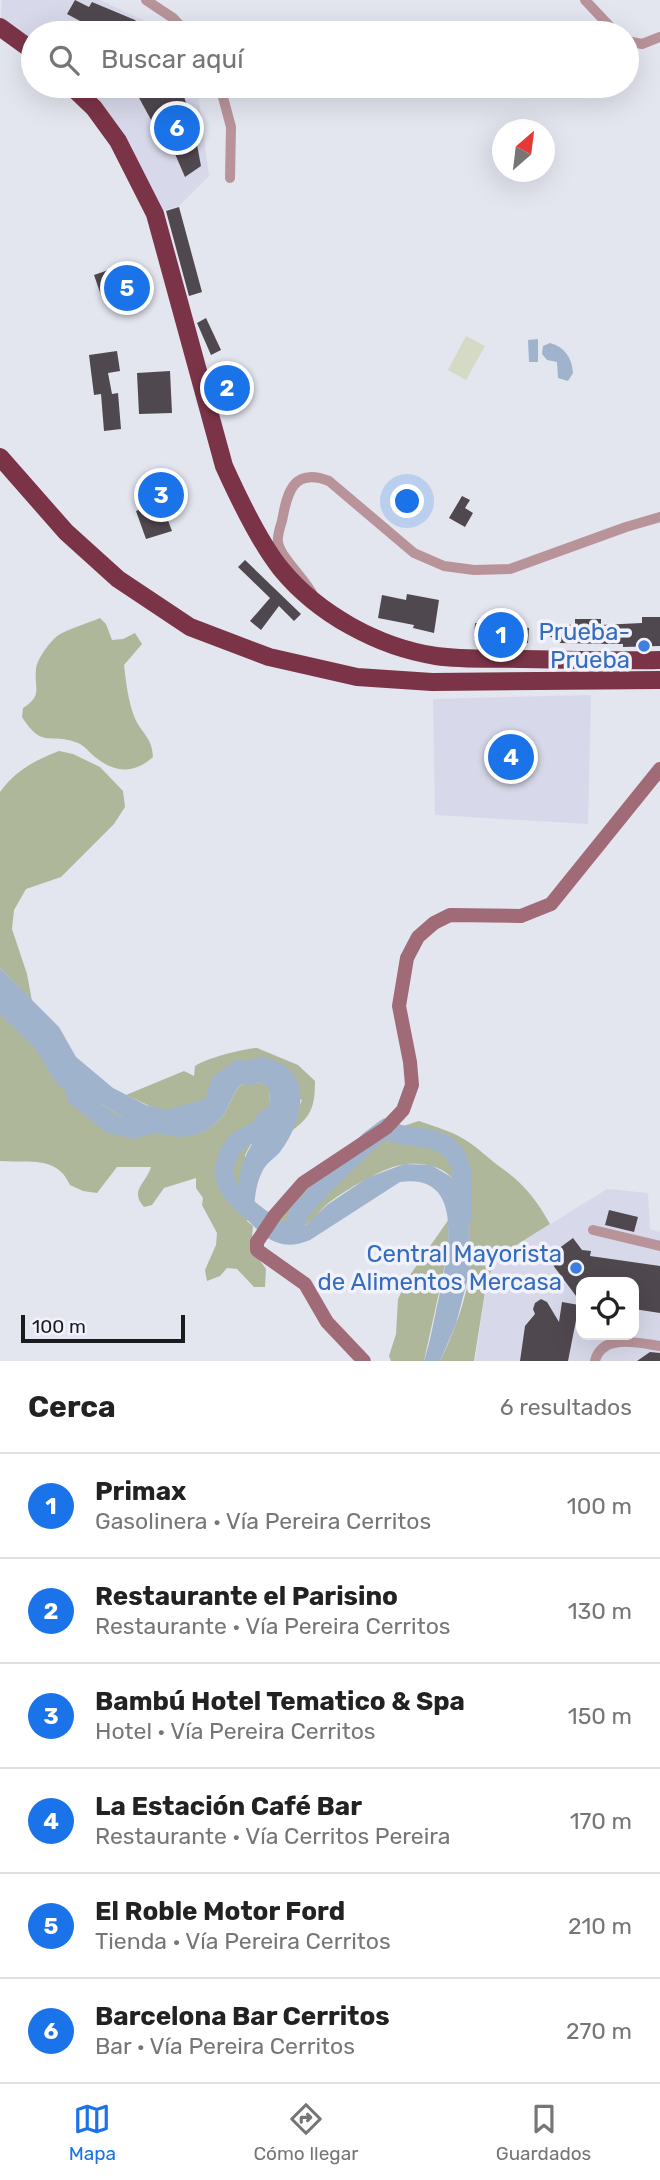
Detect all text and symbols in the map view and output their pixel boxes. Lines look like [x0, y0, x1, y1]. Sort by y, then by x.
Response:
search box [21, 21, 639, 98]
icon: search [45, 41, 83, 79]
text: Buscar aquí [101, 44, 243, 75]
pin: 6 [154, 102, 200, 154]
north arrow [492, 119, 555, 182]
pin: 5 [104, 262, 150, 314]
pin: 2 [204, 362, 250, 414]
pin: 3 [138, 469, 184, 521]
your location [390, 484, 424, 518]
pin: 1 [478, 609, 524, 661]
place label: Prueba- Prueba [538, 618, 630, 674]
marker: Prueba- Prueba [636, 638, 652, 654]
pin: 4 [488, 731, 534, 783]
place label: Central Mayorista de Alimentos Mercasa [318, 1240, 562, 1296]
marker: Central Mayorista de Alimentos Mercasa [568, 1260, 584, 1276]
map controls [576, 1277, 639, 1340]
button: locate [576, 1277, 639, 1340]
scale bar [21, 1312, 186, 1344]
text: 100 m [32, 1315, 86, 1338]
text: Cerca [28, 1389, 116, 1425]
text: 6 resultados [500, 1393, 632, 1421]
text: Primax [95, 1476, 186, 1507]
text: 1 [45, 1492, 57, 1520]
text: 100 m [567, 1492, 632, 1520]
text: Gasolinera · Vía Pereira Cerritos [95, 1507, 431, 1535]
text: Restaurante el Parisino [95, 1581, 398, 1612]
text: 2 [44, 1597, 58, 1625]
text: 130 m [568, 1597, 632, 1625]
text: Restaurante · Vía Pereira Cerritos [95, 1612, 451, 1640]
text: Bambú Hotel Tematico & Spa [95, 1686, 465, 1717]
text: 3 [43, 1702, 59, 1730]
text: 150 m [568, 1702, 632, 1730]
text: Hotel · Vía Pereira Cerritos [95, 1717, 376, 1745]
text: La Estación Café Bar [95, 1791, 362, 1822]
text: 4 [43, 1807, 59, 1835]
text: 170 m [570, 1807, 632, 1835]
text: Restaurante · Vía Cerritos Pereira [95, 1822, 451, 1850]
text: El Roble Motor Ford [95, 1896, 345, 1927]
text: 5 [44, 1912, 58, 1940]
text: 210 m [568, 1912, 632, 1940]
text: Tienda · Vía Pereira Cerritos [95, 1927, 391, 1955]
text: Barcelona Bar Cerritos [95, 2001, 390, 2032]
text: 6 [44, 2017, 58, 2045]
text: 270 m [566, 2017, 632, 2045]
text: Bar · Vía Pereira Cerritos [95, 2032, 355, 2060]
tab: Mapa [69, 2100, 116, 2165]
tab: Cómo llegar [253, 2100, 358, 2165]
tab: Guardados [496, 2100, 591, 2165]

